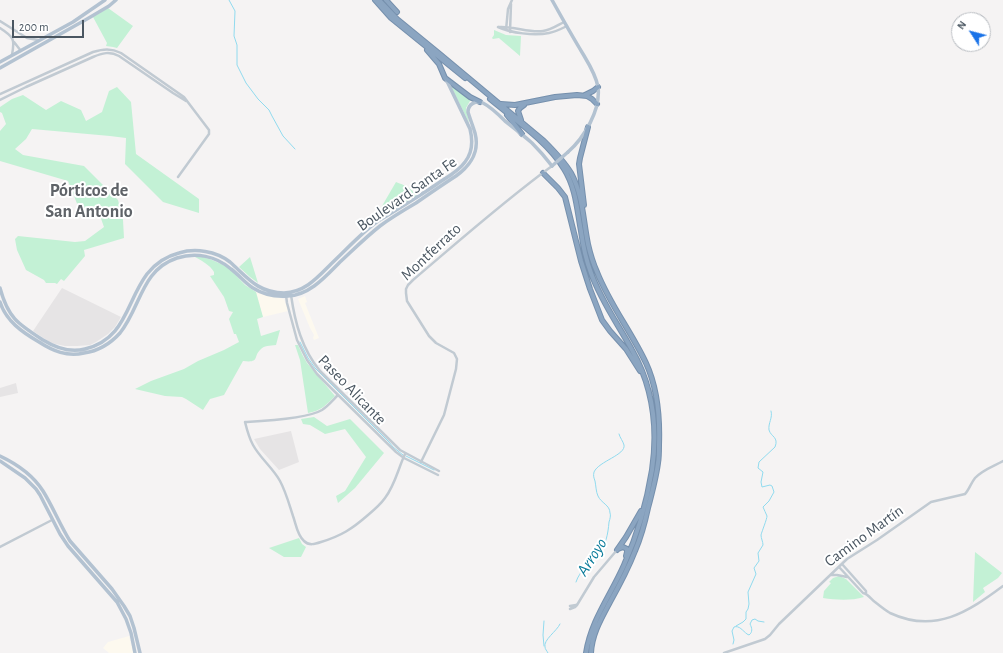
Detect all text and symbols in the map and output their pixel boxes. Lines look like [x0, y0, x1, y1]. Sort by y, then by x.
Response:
scale bar [14, 12, 86, 38]
north arrow [951, 12, 991, 52]
text: N [955, 19, 968, 32]
text: 200 m [19, 21, 49, 33]
street label: Boulevard Santa Fe [353, 153, 461, 235]
district label: Pórticos de San Antonio [45, 180, 133, 222]
street label: Montferrato [397, 219, 465, 285]
street label: Paseo Alicante [314, 351, 390, 429]
street label: Camino Martín [821, 501, 907, 571]
water label: Arroyo [572, 534, 612, 580]

